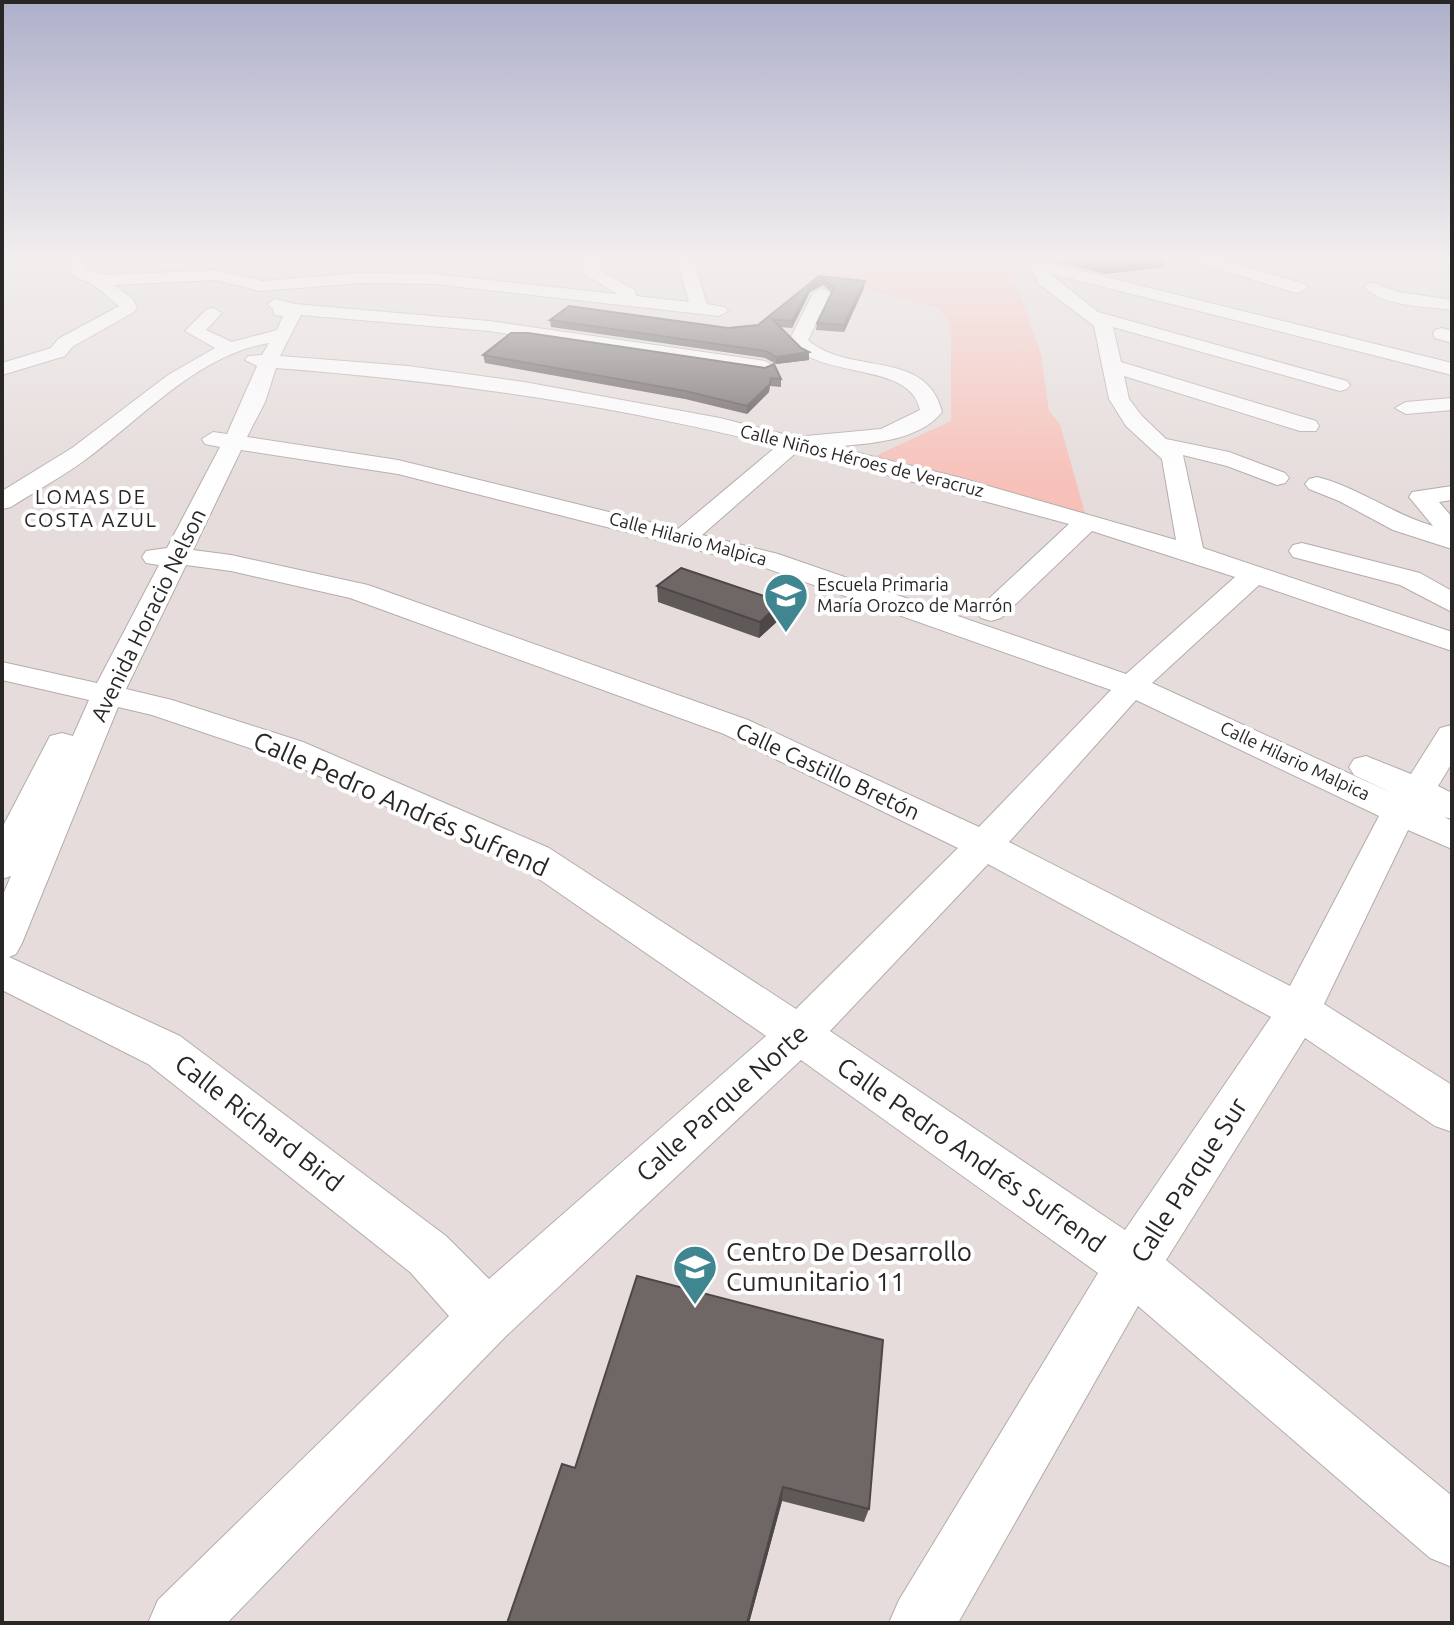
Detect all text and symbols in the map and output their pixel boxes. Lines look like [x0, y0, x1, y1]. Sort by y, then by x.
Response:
street label: Calle Niños Héroes de Veracruz [738, 420, 986, 500]
district label: LOMAS DE COSTA AZUL [24, 485, 158, 531]
street label: Avenida Horacio Nelson [85, 504, 210, 725]
street label: Calle Hilario Malpica [607, 507, 769, 569]
school or university icon: Escuela Primaria María Orozco de Marrón [762, 571, 810, 634]
place label: Escuela Primaria María Orozco de Marrón [817, 574, 1013, 615]
street label: Calle Castillo Bretón [732, 717, 924, 824]
street label: Calle Hilario Malpica [1217, 717, 1373, 804]
street label: Calle Pedro Andrés Sufrend [249, 725, 553, 882]
street label: Calle Parque Norte [630, 1018, 813, 1187]
street label: Calle Richard Bird [170, 1048, 349, 1197]
street label: Calle Pedro Andrés Sufrend [832, 1051, 1111, 1258]
street label: Calle Parque Sur [1125, 1092, 1253, 1267]
place label: Centro De Desarrollo Cumunitario 11 [726, 1237, 972, 1296]
school or university icon: Centro De Desarrollo Cumunitario 11 [671, 1243, 719, 1306]

